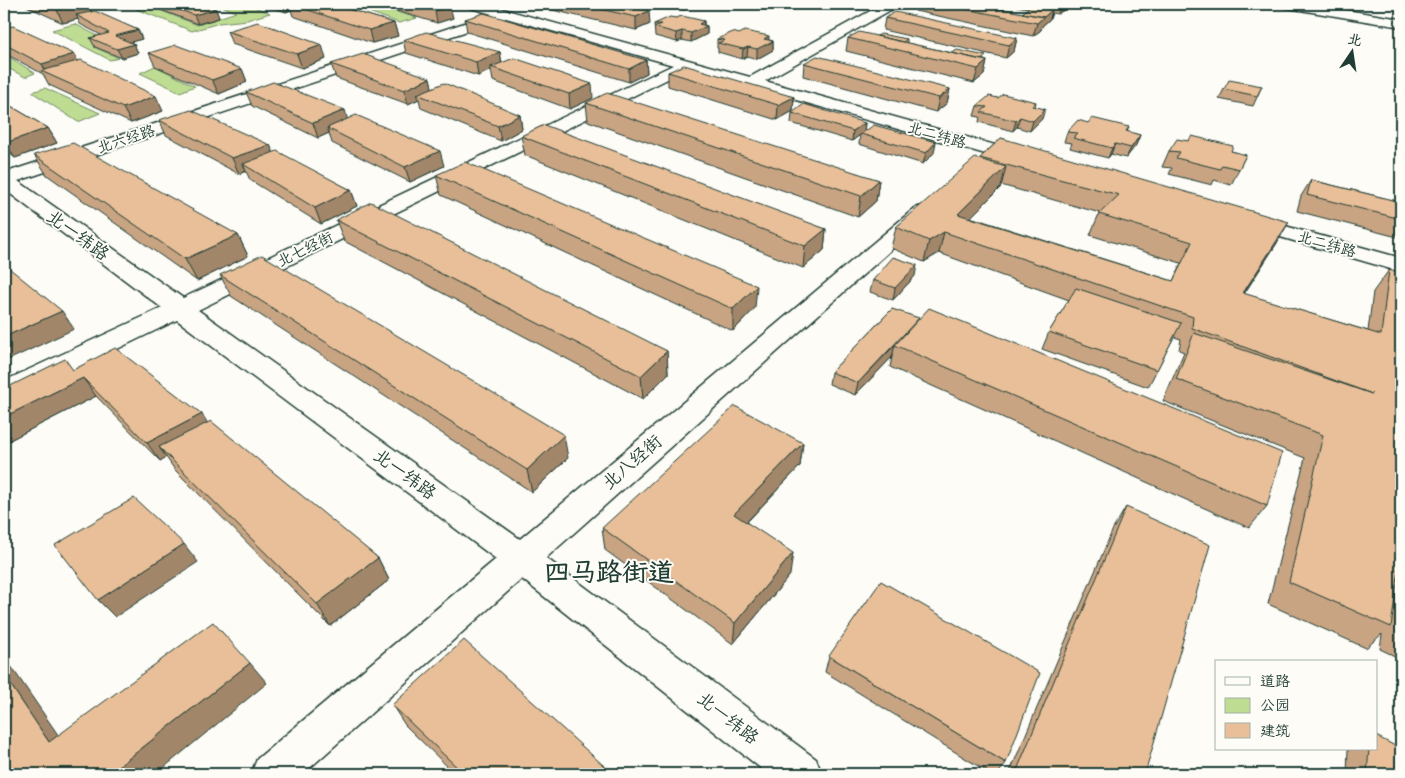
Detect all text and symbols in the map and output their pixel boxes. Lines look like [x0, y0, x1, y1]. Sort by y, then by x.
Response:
north arrow [1328, 28, 1378, 78]
text: 北 [1346, 29, 1364, 50]
street label: 北二纬路 [905, 117, 969, 153]
street label: 北六经路 [94, 120, 158, 158]
street label: 北一纬路 [42, 204, 114, 266]
street label: 北二纬路 [1295, 226, 1359, 262]
street label: 北七经街 [274, 227, 336, 271]
street label: 北八经街 [597, 429, 667, 495]
street label: 北一纬路 [369, 443, 441, 505]
district label: 四马路街道 [544, 554, 674, 589]
legend [1215, 660, 1378, 750]
text: 道路 [1260, 671, 1290, 691]
street label: 北一纬路 [692, 686, 764, 750]
text: 公园 [1260, 695, 1290, 715]
text: 建筑 [1260, 721, 1290, 741]

